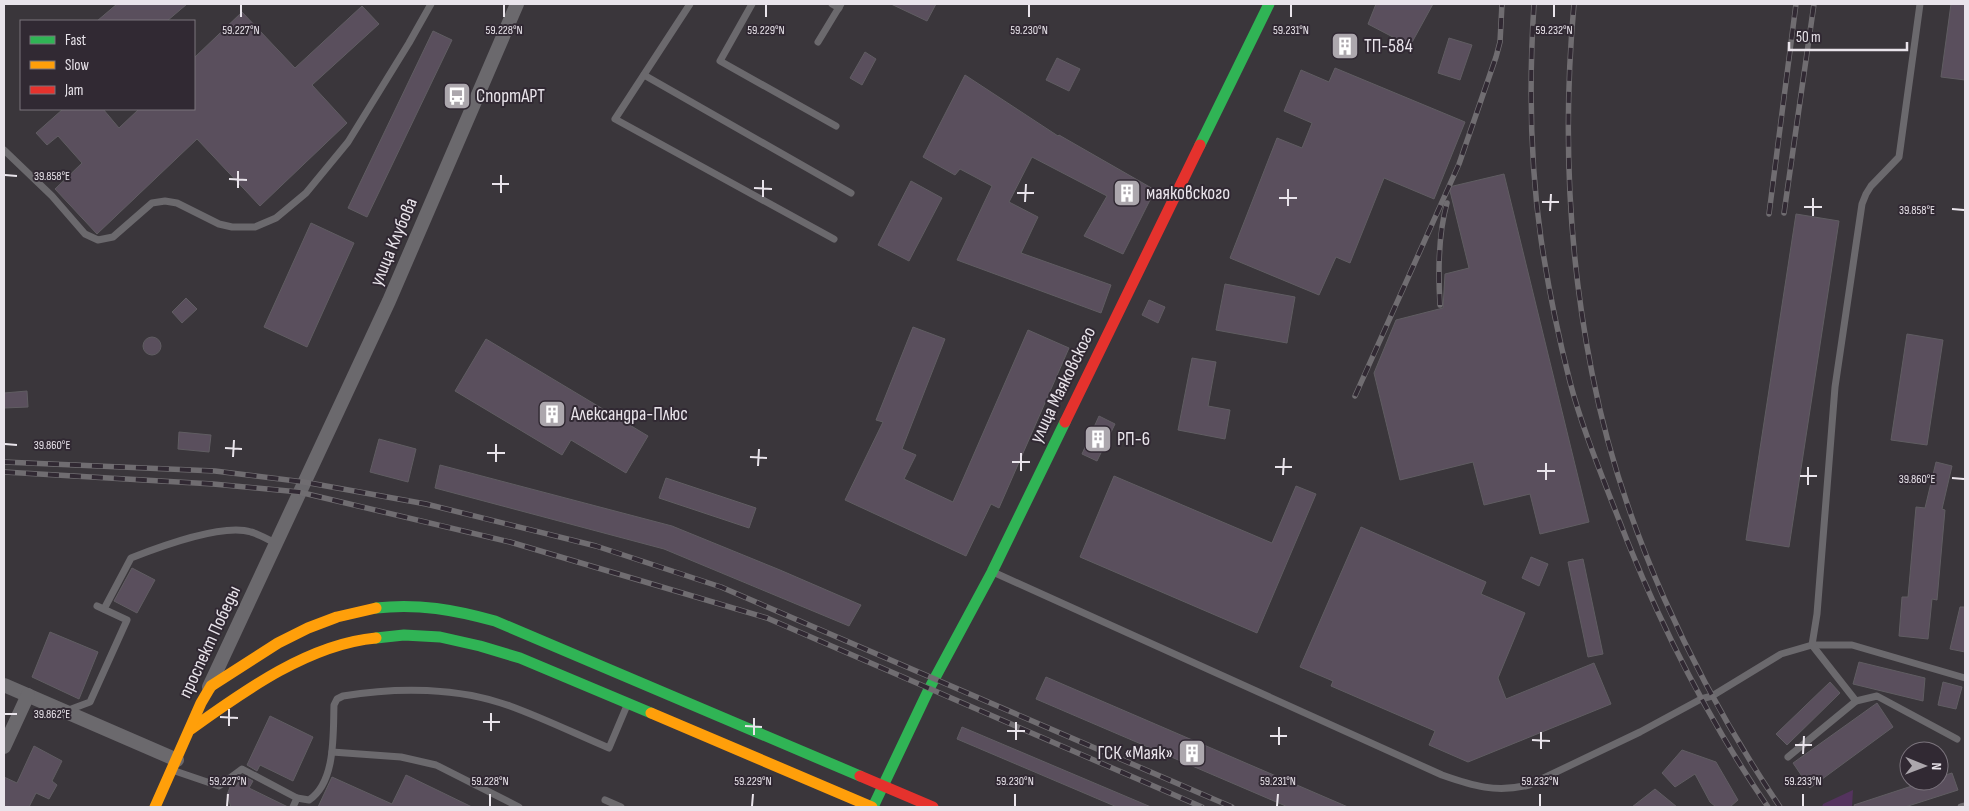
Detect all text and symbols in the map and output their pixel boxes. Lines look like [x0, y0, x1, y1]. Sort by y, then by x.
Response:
legend [20, 20, 195, 110]
scale bar [1789, 20, 1906, 52]
text: 59.227°N [222, 23, 260, 38]
text: 59.228°N [485, 23, 523, 38]
text: 59.229°N [747, 23, 785, 38]
text: 59.230°N [1010, 23, 1048, 38]
text: 59.231°N [1273, 23, 1309, 38]
text: 59.232°N [1535, 23, 1573, 38]
text: 50 m [1796, 28, 1821, 47]
text: Fast [65, 31, 87, 50]
building icon: ТП-584 [1330, 31, 1360, 61]
place label: ТП-584 [1364, 35, 1413, 58]
text: Slow [65, 56, 89, 75]
text: Jam [64, 81, 83, 100]
bus stop icon: СпортАРТ [442, 81, 472, 111]
place label: СпортАРТ [476, 85, 545, 108]
text: 39.858°E [34, 169, 70, 184]
building icon: маяковского [1112, 178, 1142, 208]
place label: маяковского [1146, 182, 1230, 205]
street label: улица Клубова [365, 194, 423, 290]
text: 39.858°E [1899, 203, 1935, 218]
street label: улица Маяковского [1025, 323, 1101, 447]
building icon: Александра-Плюс [537, 399, 567, 429]
place label: Александра-Плюс [570, 403, 688, 426]
building icon: РП-6 [1083, 424, 1113, 454]
place label: РП-6 [1117, 428, 1150, 451]
text: 39.860°E [34, 438, 70, 453]
text: 39.860°E [1899, 472, 1935, 487]
street label: проспект Победы [174, 582, 246, 702]
text: 39.862°E [34, 707, 70, 722]
building icon: ГСК «Маяк» [1177, 738, 1207, 768]
north arrow [1899, 741, 1949, 791]
place label: ГСК «Маяк» [1097, 742, 1173, 765]
text: N [1928, 762, 1945, 770]
text: 59.227°N [209, 774, 247, 789]
text: 59.228°N [471, 774, 509, 789]
text: 59.229°N [734, 774, 772, 789]
text: 59.230°N [996, 774, 1034, 789]
text: 59.231°N [1260, 774, 1296, 789]
text: 59.232°N [1521, 774, 1559, 789]
text: 59.233°N [1784, 774, 1822, 789]

